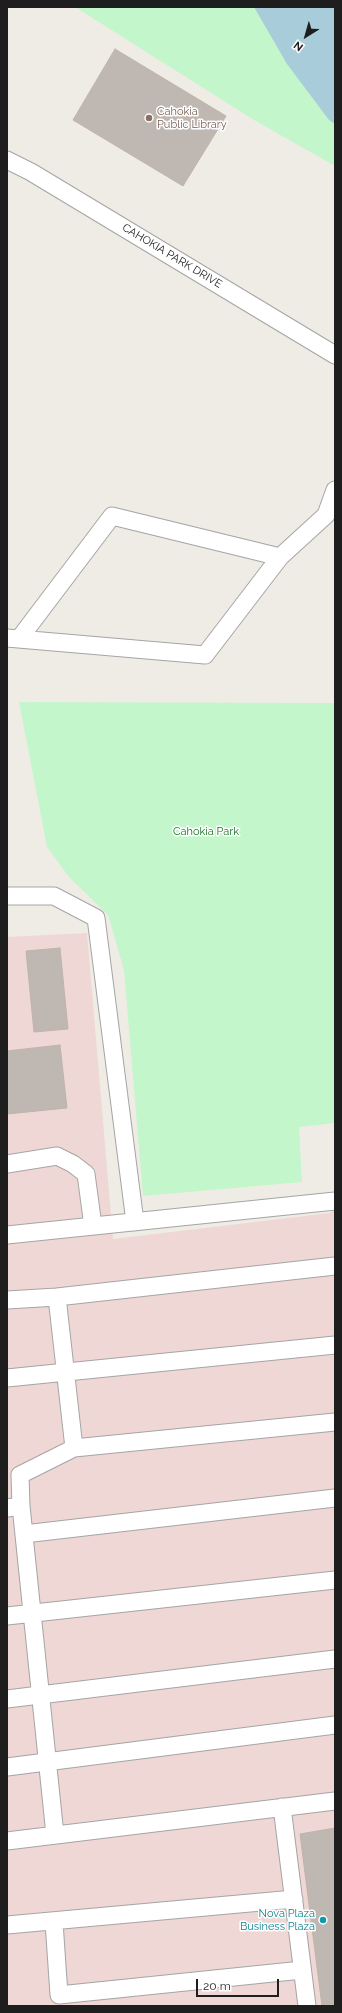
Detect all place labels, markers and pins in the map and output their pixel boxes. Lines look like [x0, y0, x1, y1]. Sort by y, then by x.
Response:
place label: Cahokia Public Library [157, 105, 227, 131]
marker: Cahokia Public Library [144, 113, 154, 123]
place label: Nova Plaza Business Plaza [240, 1907, 315, 1933]
marker: Nova Plaza Business Plaza [318, 1915, 328, 1925]

